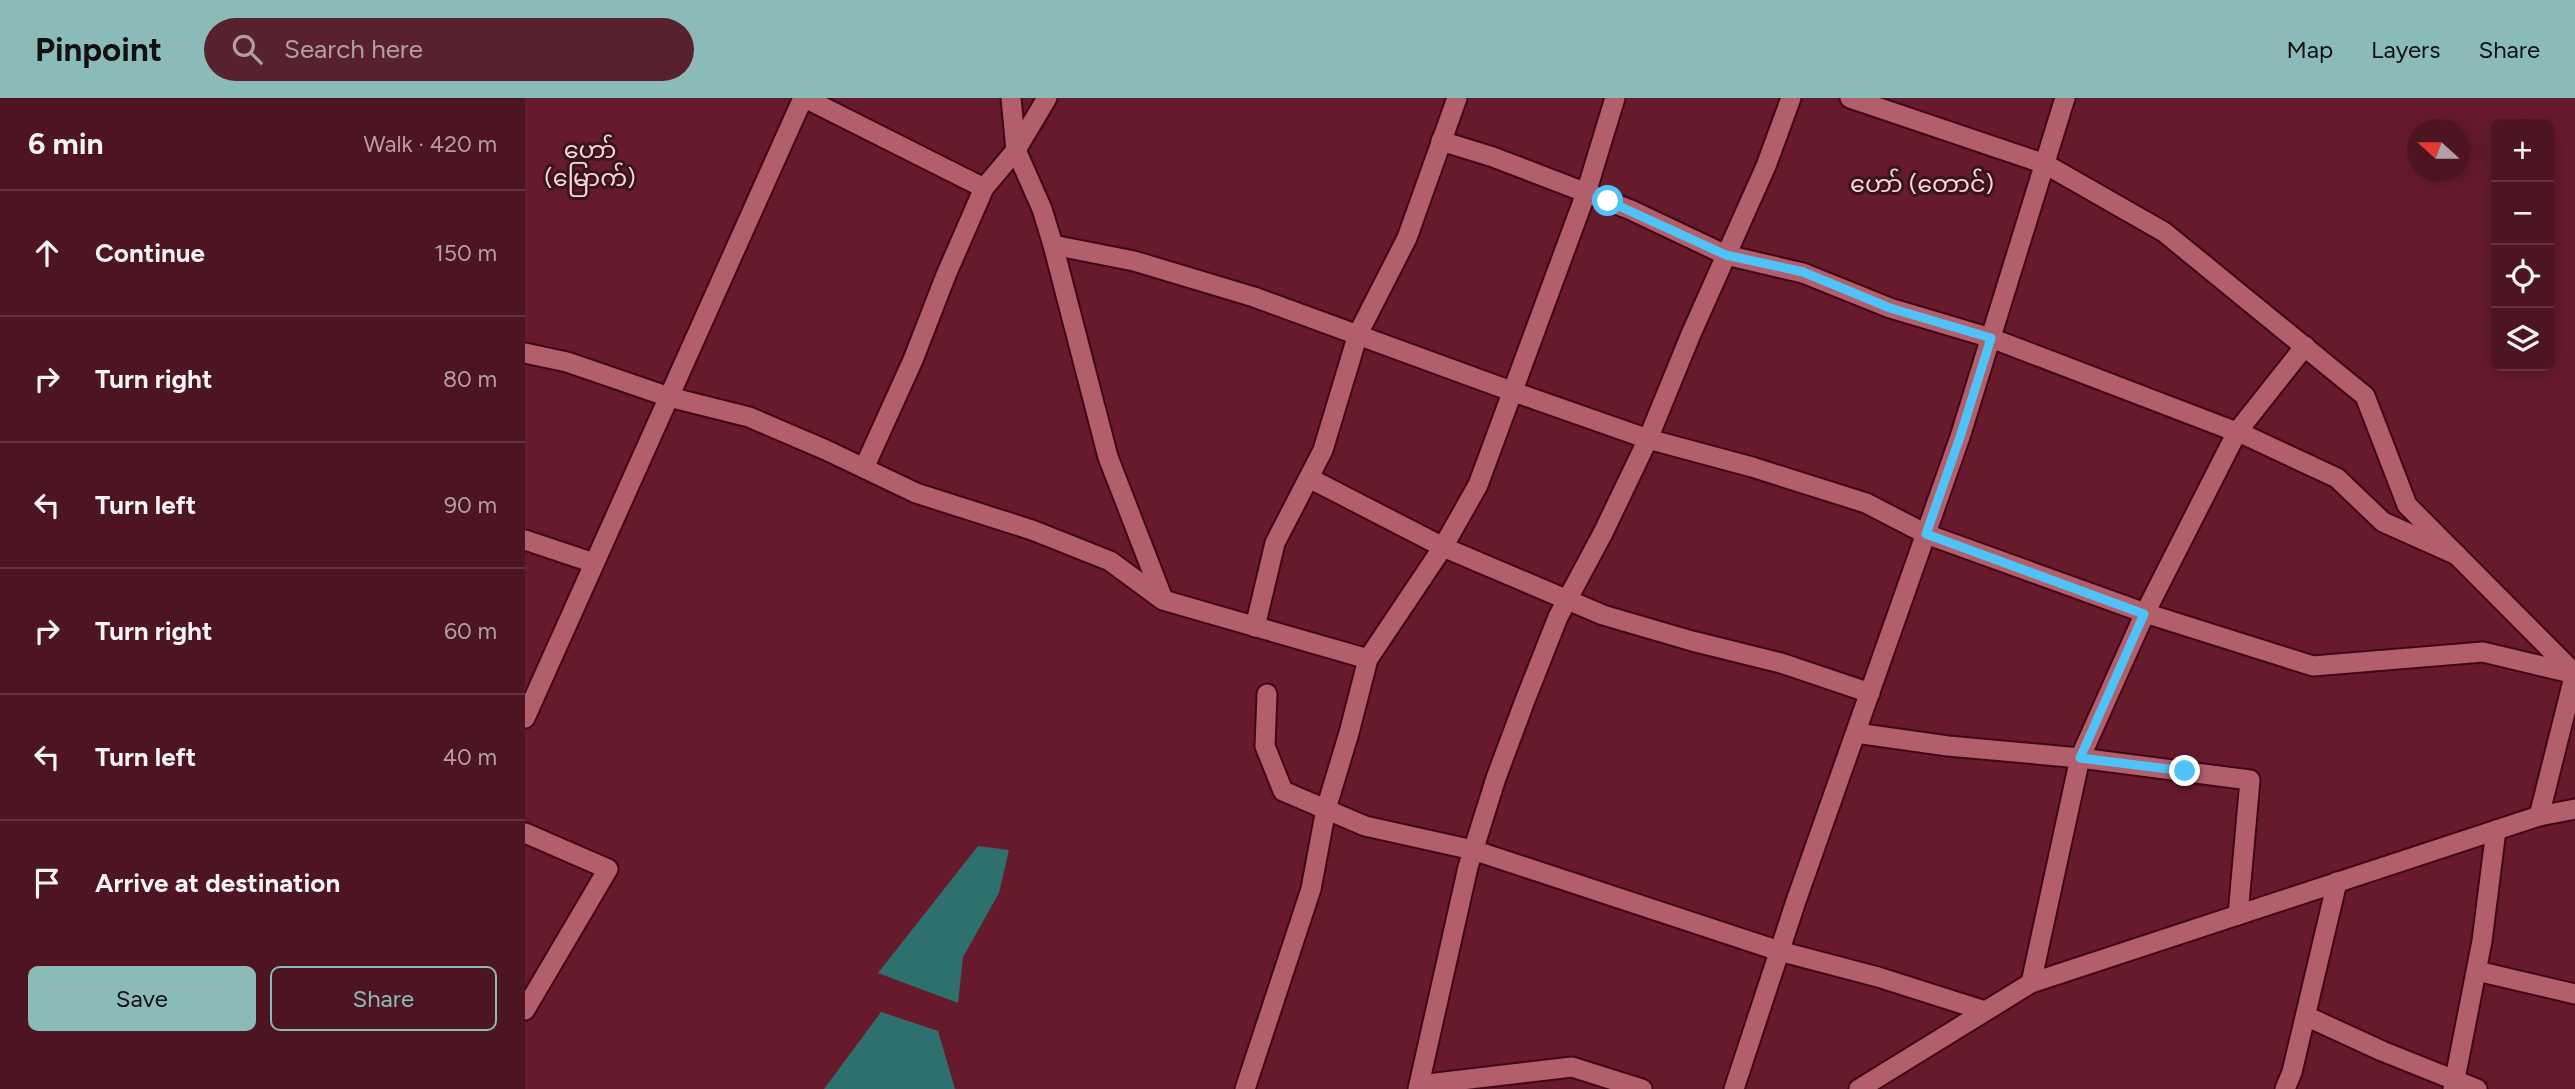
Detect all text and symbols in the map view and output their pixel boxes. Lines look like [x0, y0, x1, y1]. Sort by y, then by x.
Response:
search box [204, 18, 694, 81]
text: Pinpoint [35, 30, 162, 69]
icon: search [228, 30, 266, 68]
text: Search here [284, 33, 423, 65]
text: Map [2286, 35, 2333, 64]
text: Layers [2371, 35, 2440, 64]
text: Share [2478, 35, 2540, 64]
north arrow [2407, 119, 2470, 182]
map controls [2491, 119, 2554, 371]
button: + [2491, 119, 2554, 182]
text: 6 min [28, 125, 104, 162]
text: Walk · 420 m [364, 130, 497, 158]
district label: ဟော် (မြောက်) [544, 134, 636, 197]
district label: ဟော် (တောင်) [1850, 168, 1994, 198]
button: − [2491, 182, 2554, 245]
route start [1592, 185, 1623, 216]
icon: ahead [28, 234, 66, 272]
text: Continue [95, 237, 205, 269]
text: 150 m [434, 239, 497, 267]
button: locate [2491, 245, 2554, 308]
button: layers [2491, 308, 2554, 371]
icon: right [28, 360, 66, 398]
text: Turn right [95, 363, 212, 395]
text: 80 m [443, 365, 497, 393]
icon: left [28, 486, 66, 524]
text: Turn left [95, 489, 196, 521]
text: 90 m [444, 491, 497, 519]
icon: right [28, 612, 66, 650]
text: Turn right [95, 615, 212, 647]
text: 60 m [444, 617, 497, 645]
icon: left [28, 738, 66, 776]
text: Turn left [95, 741, 196, 773]
text: 40 m [443, 743, 497, 771]
route end [2169, 755, 2200, 786]
icon: arrive [28, 864, 66, 902]
text: Arrive at destination [95, 867, 340, 899]
button: Save [28, 966, 256, 1031]
button: Share [270, 966, 497, 1031]

